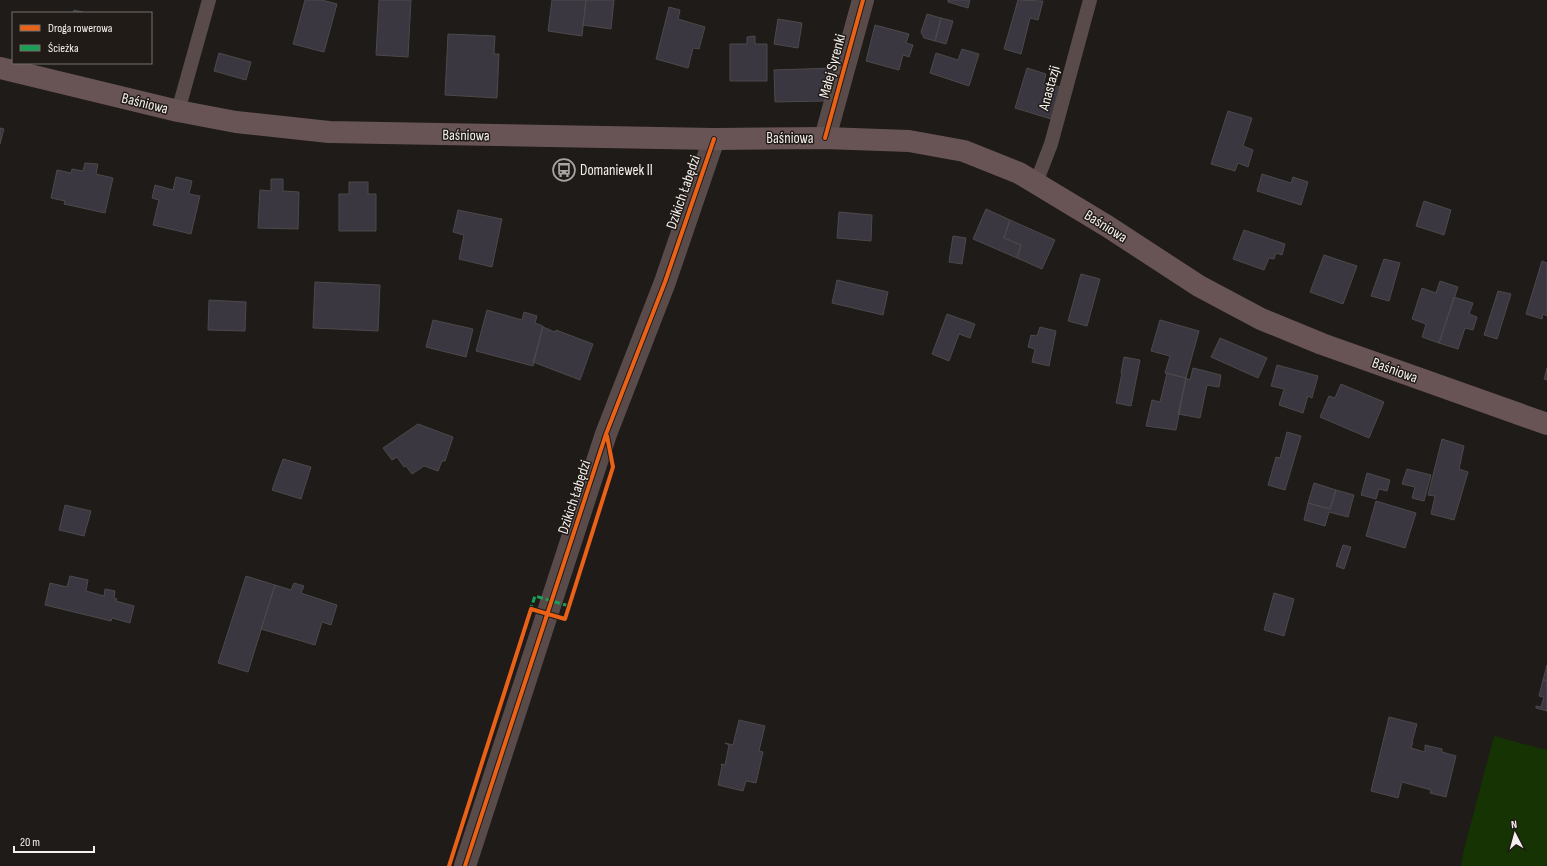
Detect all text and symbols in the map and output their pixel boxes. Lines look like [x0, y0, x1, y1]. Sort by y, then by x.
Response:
legend [12, 12, 152, 64]
text: Droga rowerowa [48, 21, 113, 36]
street label: Małej Syrenki [815, 32, 850, 100]
text: Ścieżka [48, 41, 79, 56]
street label: Anastazji [1034, 64, 1065, 113]
street label: Baśniowa [120, 89, 170, 118]
street label: Baśniowa [442, 126, 490, 145]
street label: Baśniowa [766, 129, 814, 148]
street label: Dzikich Łabędzi [662, 153, 705, 232]
bus stop icon: Domaniewek II [551, 157, 577, 183]
place label: Domaniewek II [580, 161, 653, 180]
street label: Baśniowa [1081, 206, 1131, 247]
street label: Baśniowa [1369, 353, 1420, 388]
street label: Dzikich Łabędzi [554, 457, 595, 537]
north arrow [1495, 814, 1535, 854]
text: N [1510, 818, 1518, 831]
scale bar [14, 828, 94, 854]
text: 20 m [20, 835, 40, 850]

